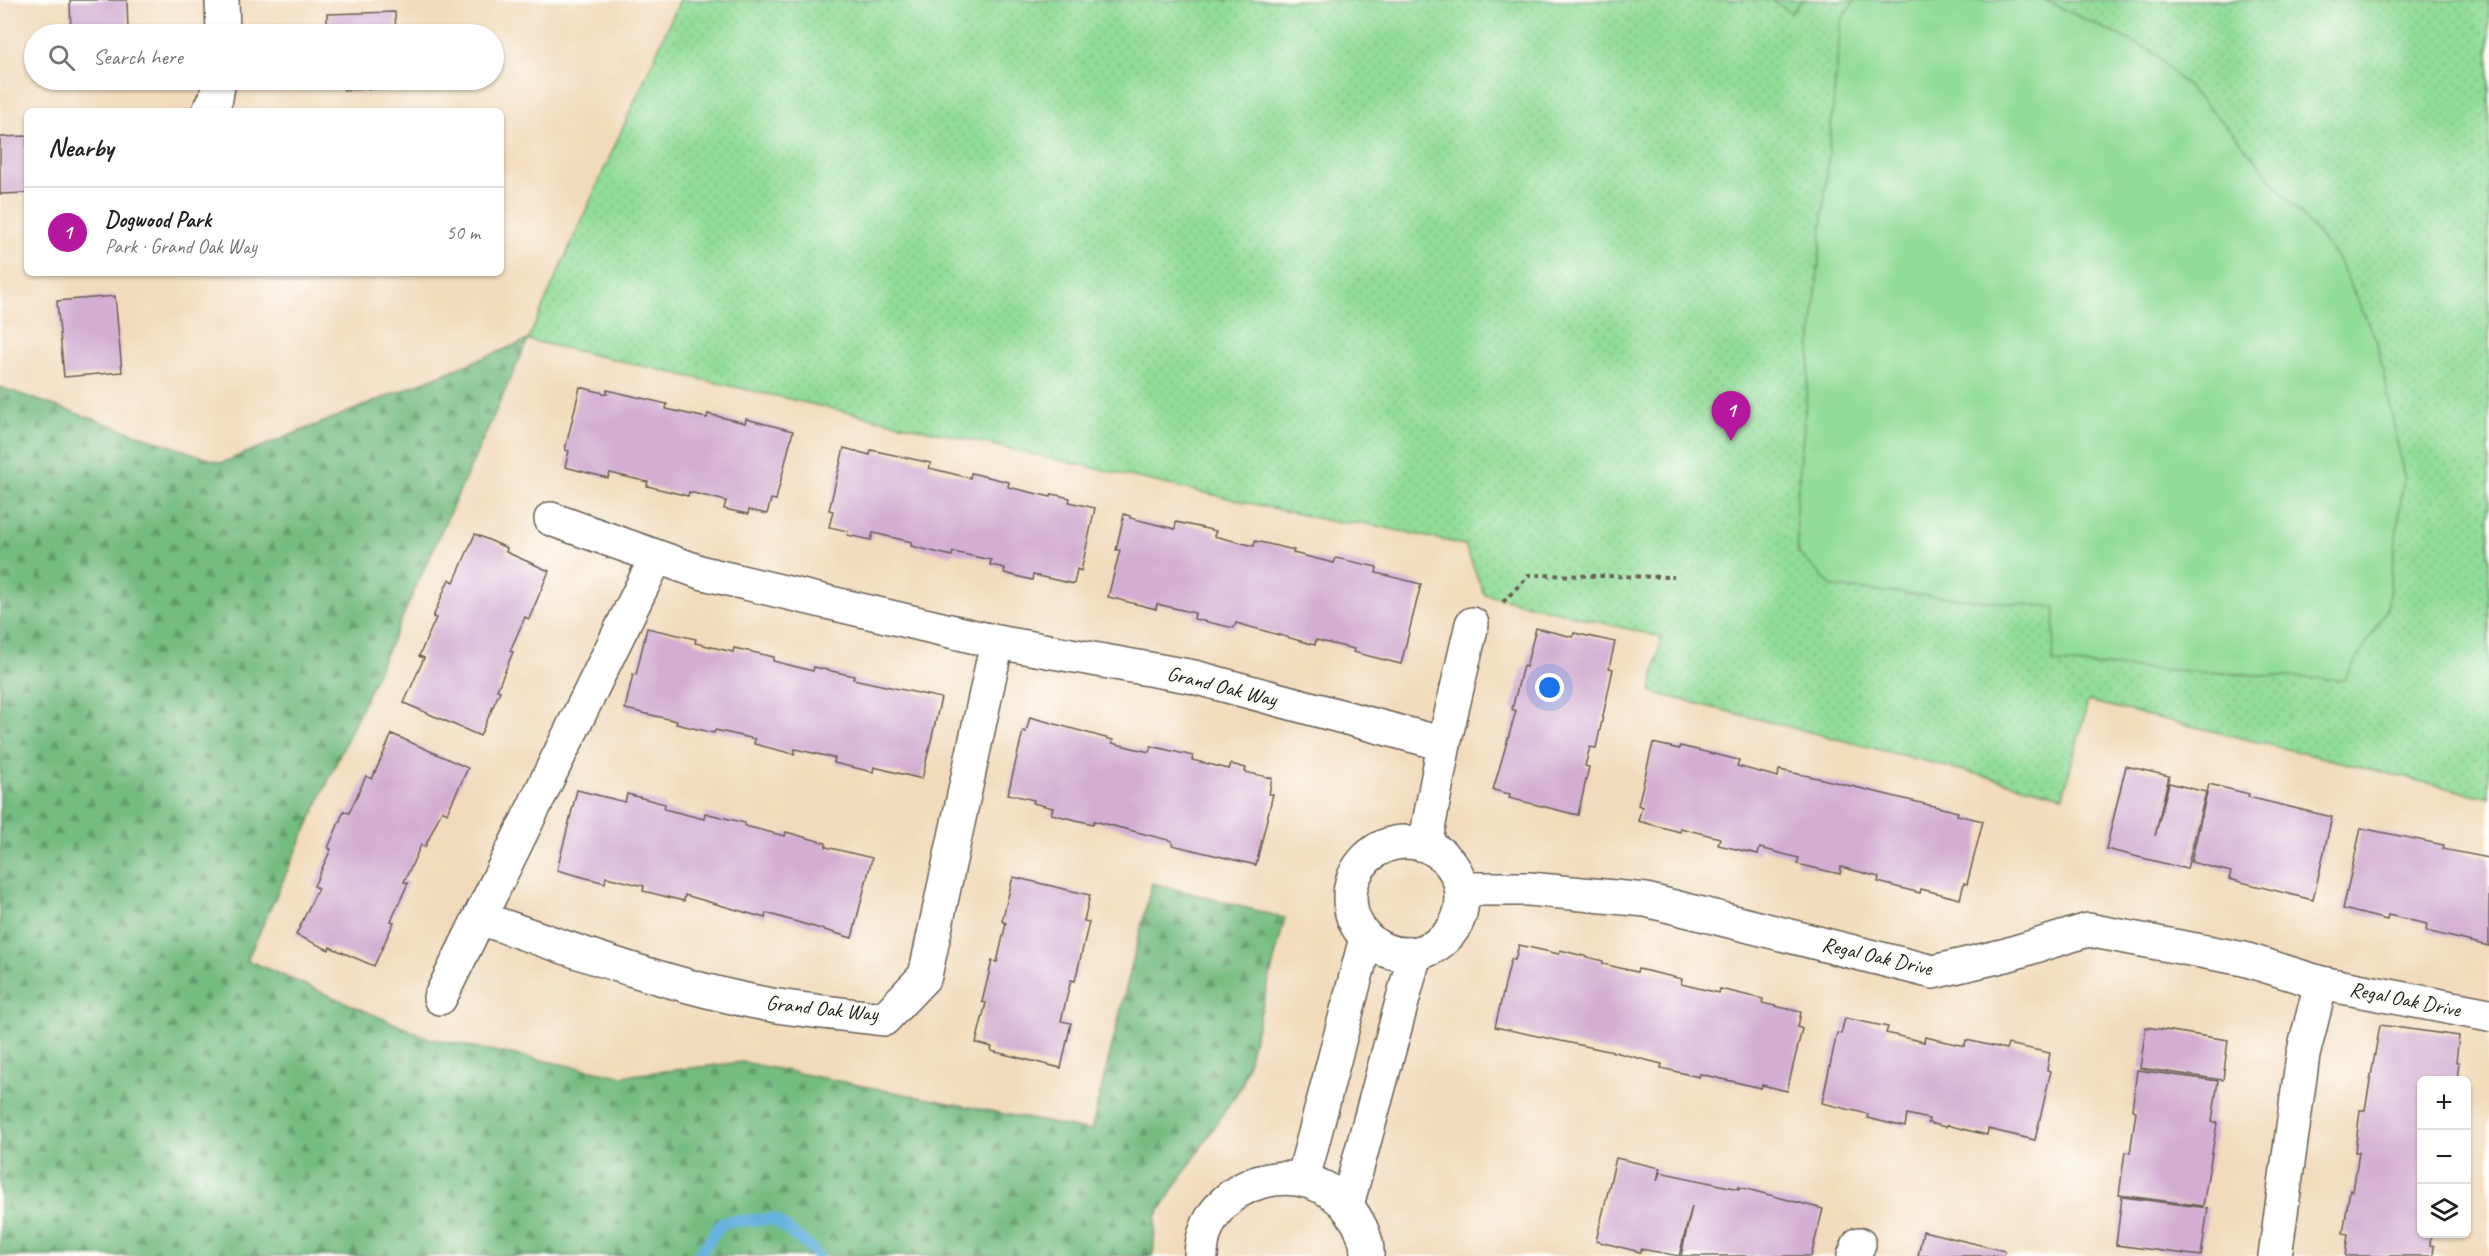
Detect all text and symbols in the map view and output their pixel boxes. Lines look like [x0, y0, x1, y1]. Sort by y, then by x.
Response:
search box [24, 24, 504, 90]
icon: search [45, 41, 78, 74]
text: Search here [93, 43, 183, 71]
text: Nearby [48, 131, 113, 164]
text: Dogwood Park [105, 206, 211, 234]
text: 1 [63, 220, 72, 245]
text: 50 m [446, 220, 480, 245]
text: Park · Grand Oak Way [105, 234, 257, 259]
pin: 1 [1712, 392, 1750, 441]
street label: Grand Oak Way [1164, 660, 1281, 713]
your location [1535, 673, 1564, 702]
street label: Regal Oak Drive [1820, 931, 1936, 982]
street label: Regal Oak Drive [2348, 976, 2464, 1023]
street label: Grand Oak Way [765, 989, 881, 1027]
map controls [2417, 1076, 2471, 1238]
button: + [2417, 1076, 2471, 1130]
button: − [2417, 1130, 2471, 1184]
button: layers [2417, 1184, 2471, 1238]

